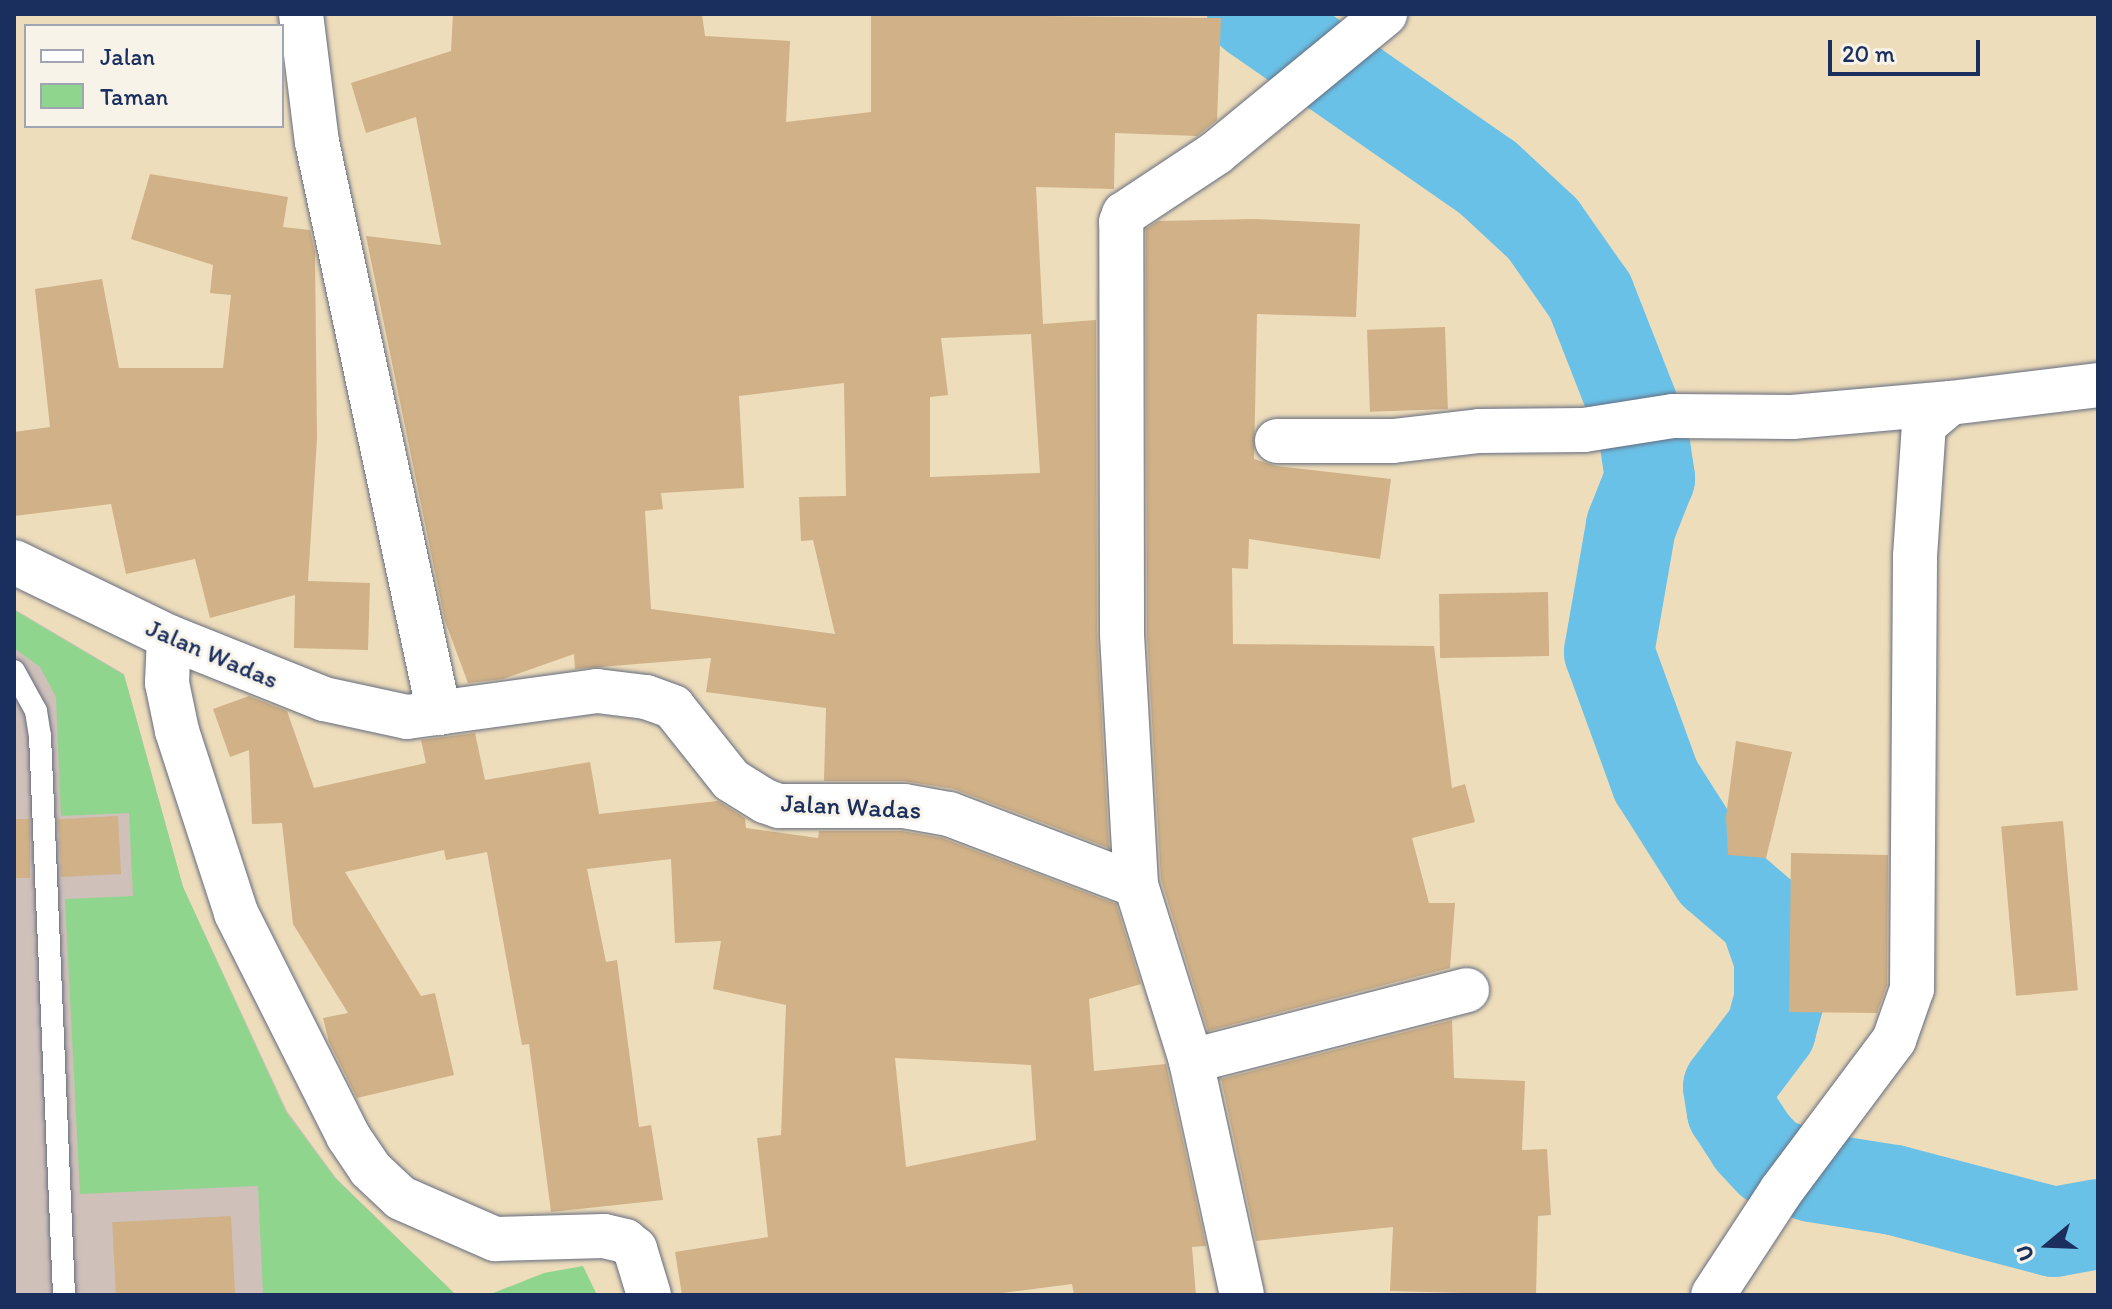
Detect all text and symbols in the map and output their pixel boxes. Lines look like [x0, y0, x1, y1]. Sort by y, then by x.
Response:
legend [24, 24, 284, 128]
scale bar [1832, 24, 1984, 74]
text: 20 m [1842, 39, 1895, 68]
text: Jalan [100, 42, 155, 71]
text: Taman [100, 82, 168, 111]
street label: Jalan Wadas [142, 612, 282, 696]
street label: Jalan Wadas [781, 788, 921, 826]
north arrow [2008, 1205, 2088, 1285]
text: U [2010, 1242, 2040, 1264]

